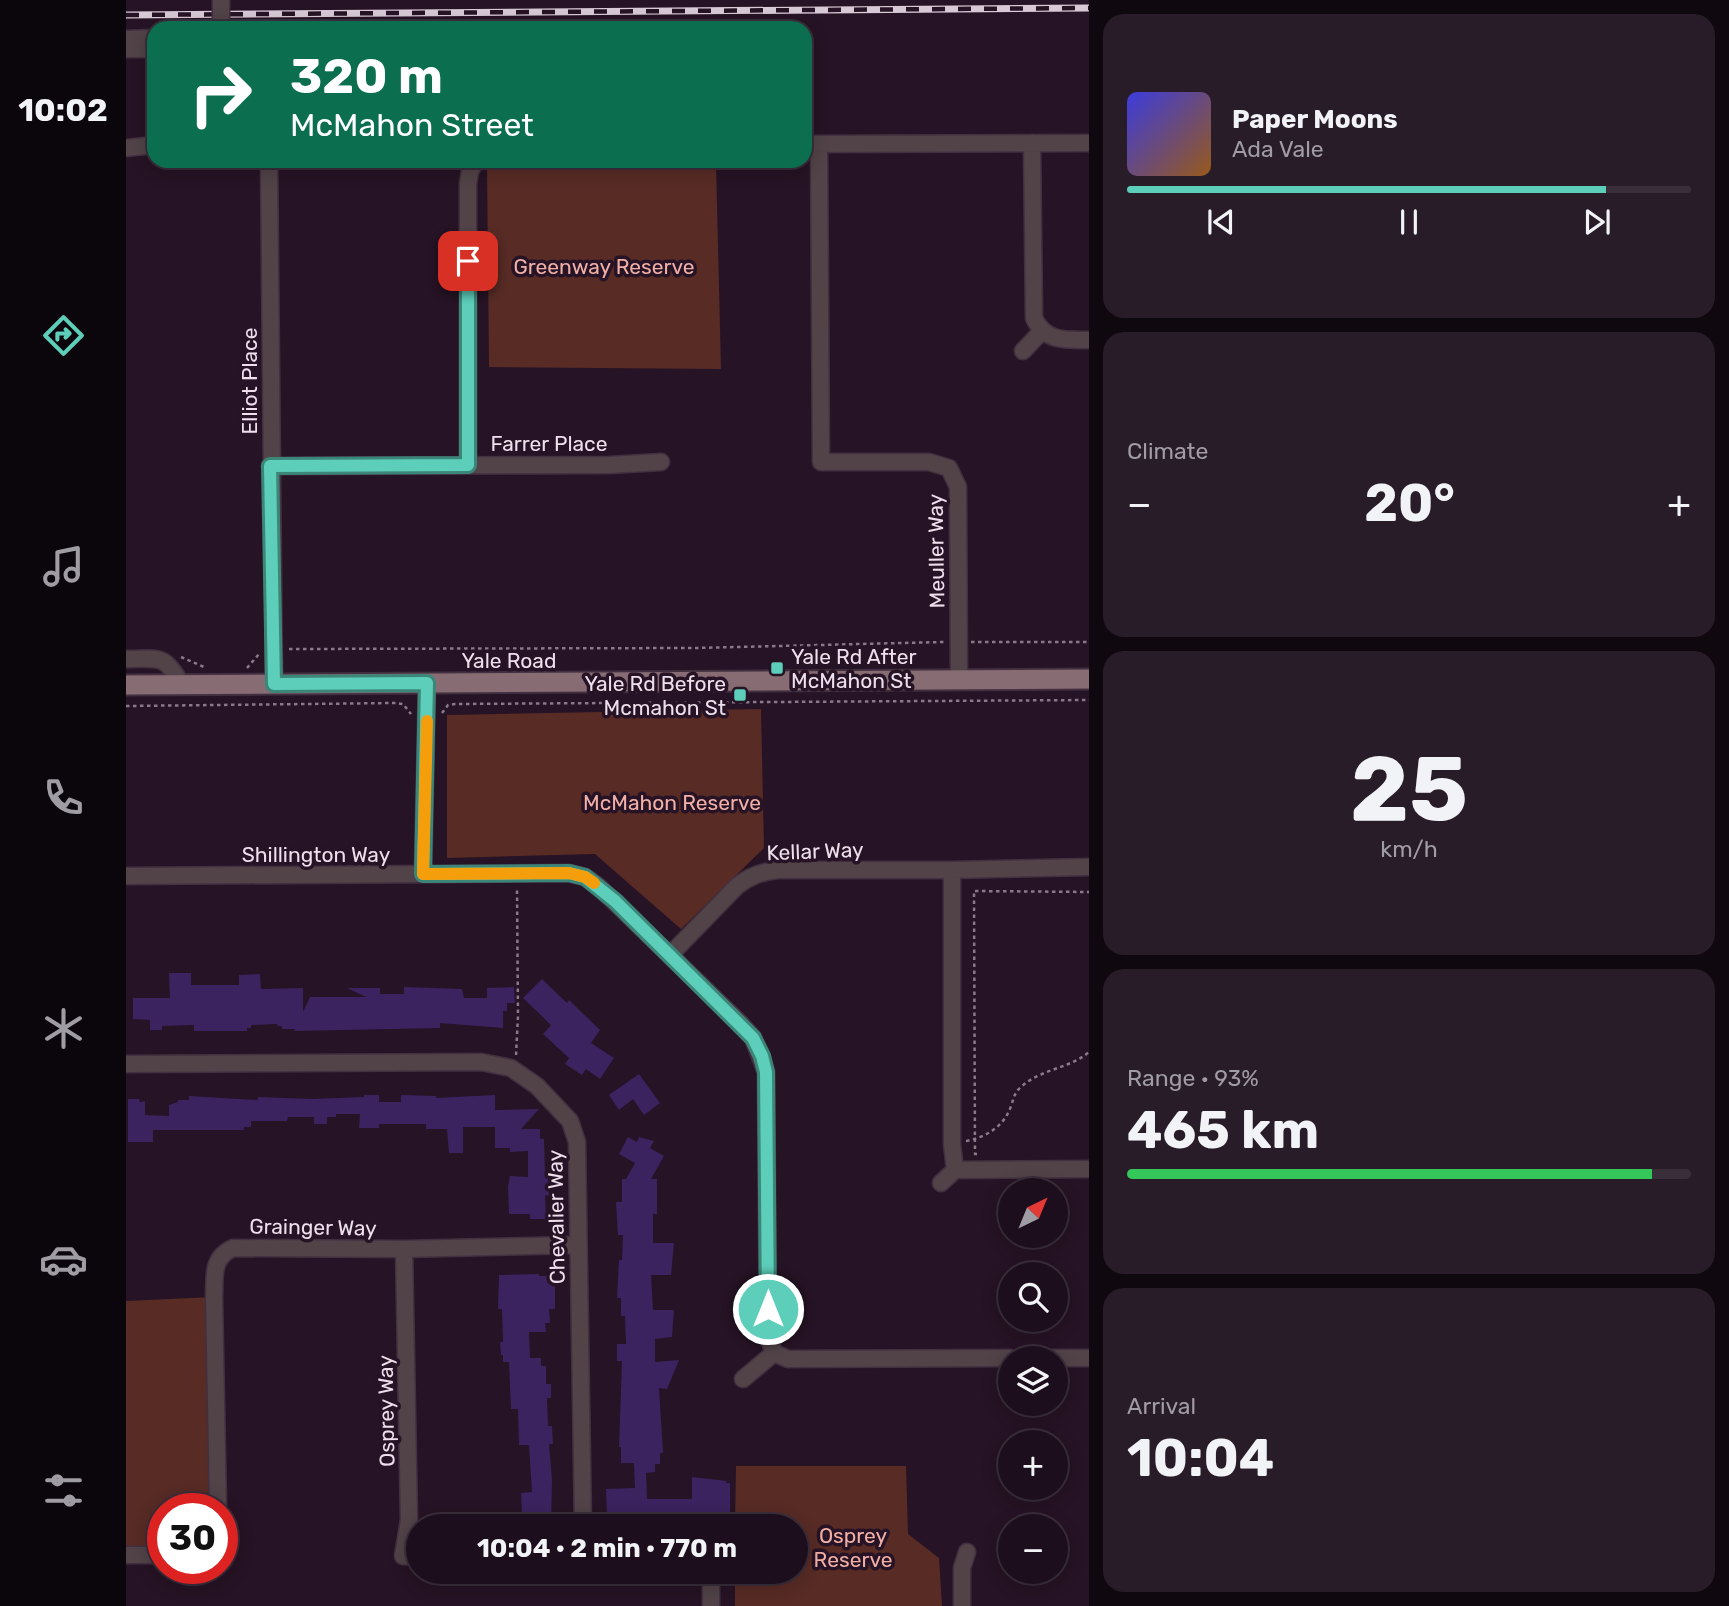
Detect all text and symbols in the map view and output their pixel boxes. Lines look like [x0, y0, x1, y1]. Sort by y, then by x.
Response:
text: 320 m [290, 47, 443, 105]
icon: right [175, 49, 266, 140]
text: 10:02 [18, 91, 108, 129]
text: Paper Moons [1232, 104, 1398, 135]
text: McMahon Street [290, 106, 534, 144]
text: Ada Vale [1232, 135, 1324, 163]
icon: previous [1202, 203, 1240, 241]
icon: pause [1390, 203, 1428, 241]
icon: next [1578, 203, 1616, 241]
pin [438, 231, 498, 291]
icon: arrive [449, 242, 487, 280]
park label: Greenway Reserve [513, 254, 695, 279]
icon: directions [39, 311, 88, 360]
street label: Elliot Place [237, 328, 262, 434]
street label: Farrer Place [491, 431, 607, 456]
text: Climate [1127, 437, 1208, 465]
text: 20° [1364, 472, 1455, 534]
text: − [1127, 481, 1152, 527]
text: + [1667, 481, 1691, 527]
street label: Meuller Way [922, 493, 949, 609]
icon: music [39, 542, 88, 591]
place label: Yale Rd After McMahon St [791, 644, 917, 693]
street label: Yale Road [462, 648, 556, 673]
marker: Yale Rd After McMahon St [769, 660, 785, 676]
place label: Yale Rd Before Mcmahon St [584, 671, 726, 720]
marker: Yale Rd Before Mcmahon St [732, 687, 748, 703]
text: 25 [1350, 735, 1468, 843]
icon: phone [39, 773, 88, 822]
park label: McMahon Reserve [583, 790, 761, 815]
text: km/h [1380, 835, 1438, 863]
street label: Kellar Way [766, 837, 864, 865]
street label: Shillington Way [242, 842, 391, 867]
icon: climate [39, 1004, 88, 1053]
text: Range · 93% [1127, 1064, 1259, 1092]
text: 465 km [1127, 1099, 1319, 1161]
street label: Chevalier Way [542, 1149, 570, 1284]
north arrow [998, 1178, 1068, 1248]
map controls [998, 1178, 1068, 1584]
street label: Grainger Way [249, 1213, 377, 1241]
icon: car [39, 1235, 88, 1284]
button: search [998, 1262, 1068, 1332]
position arrow [731, 1272, 805, 1346]
button: layers [998, 1346, 1068, 1416]
street label: Osprey Way [373, 1355, 399, 1467]
text: Arrival [1127, 1392, 1196, 1420]
text: 10:04 [1127, 1427, 1274, 1489]
button: + [998, 1430, 1068, 1500]
icon: filters [39, 1466, 88, 1515]
speed limit sign: 30 [147, 1493, 238, 1584]
button: − [998, 1514, 1068, 1584]
park label: Osprey Reserve [814, 1523, 892, 1572]
text: 10:04 · 2 min · 770 m [477, 1533, 737, 1564]

